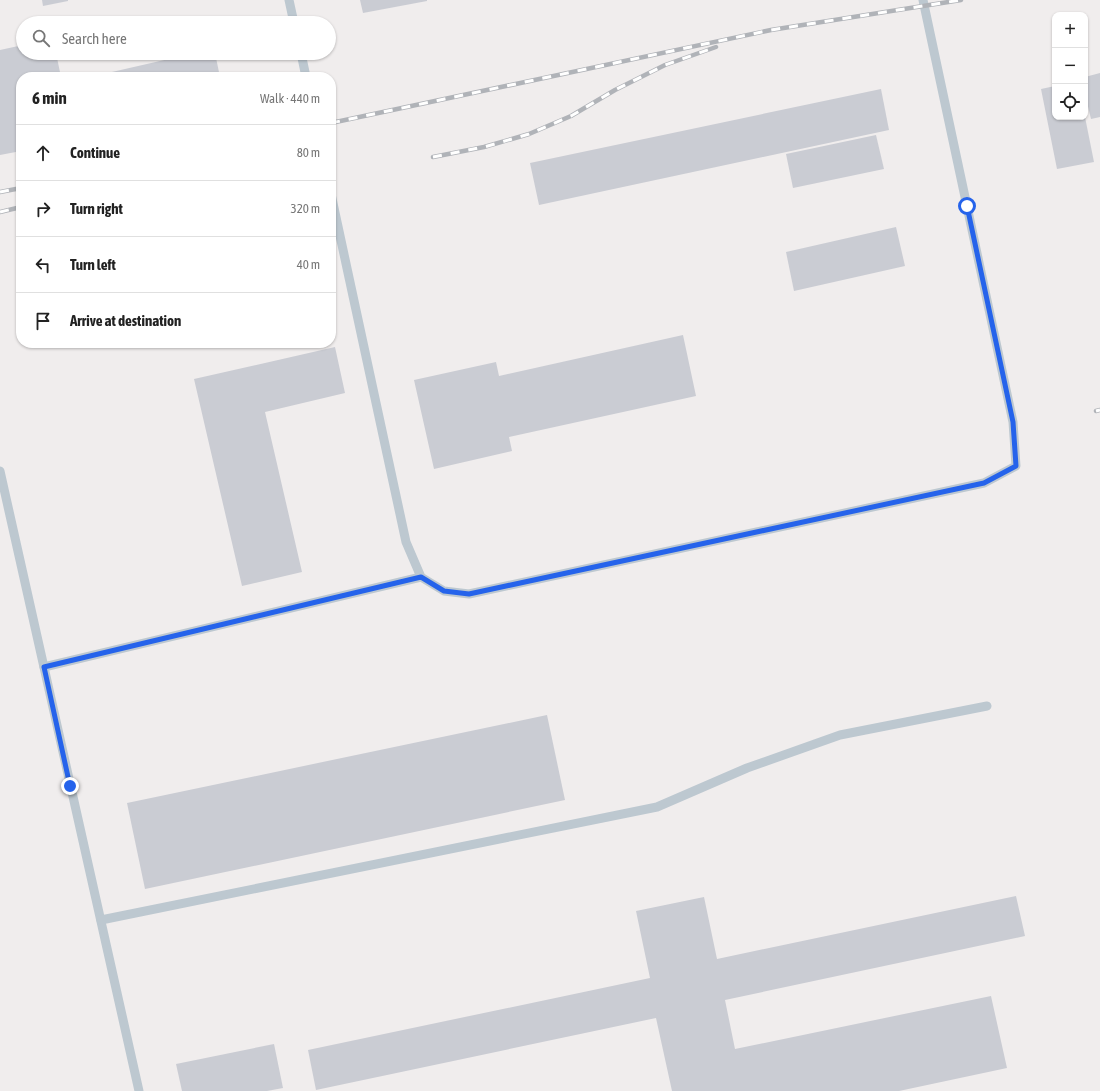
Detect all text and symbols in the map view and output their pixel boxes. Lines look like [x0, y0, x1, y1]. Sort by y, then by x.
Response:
map controls [1052, 12, 1088, 120]
button: + [1052, 12, 1088, 48]
search box [16, 16, 336, 60]
icon: search [30, 27, 52, 49]
text: Search here [62, 30, 127, 47]
button: − [1052, 48, 1088, 84]
button: locate [1052, 84, 1088, 120]
text: 6 min [32, 88, 67, 108]
text: Walk · 440 m [260, 91, 320, 106]
icon: ahead [32, 142, 54, 164]
text: Continue [70, 144, 120, 161]
text: 80 m [297, 145, 320, 160]
route start [958, 197, 976, 215]
icon: right [32, 198, 54, 220]
text: Turn right [70, 200, 123, 217]
text: 320 m [291, 201, 320, 216]
icon: left [32, 254, 54, 276]
text: Turn left [70, 256, 116, 273]
text: 40 m [297, 257, 320, 272]
icon: arrive [32, 310, 54, 332]
text: Arrive at destination [70, 312, 181, 329]
route end [61, 777, 79, 795]

